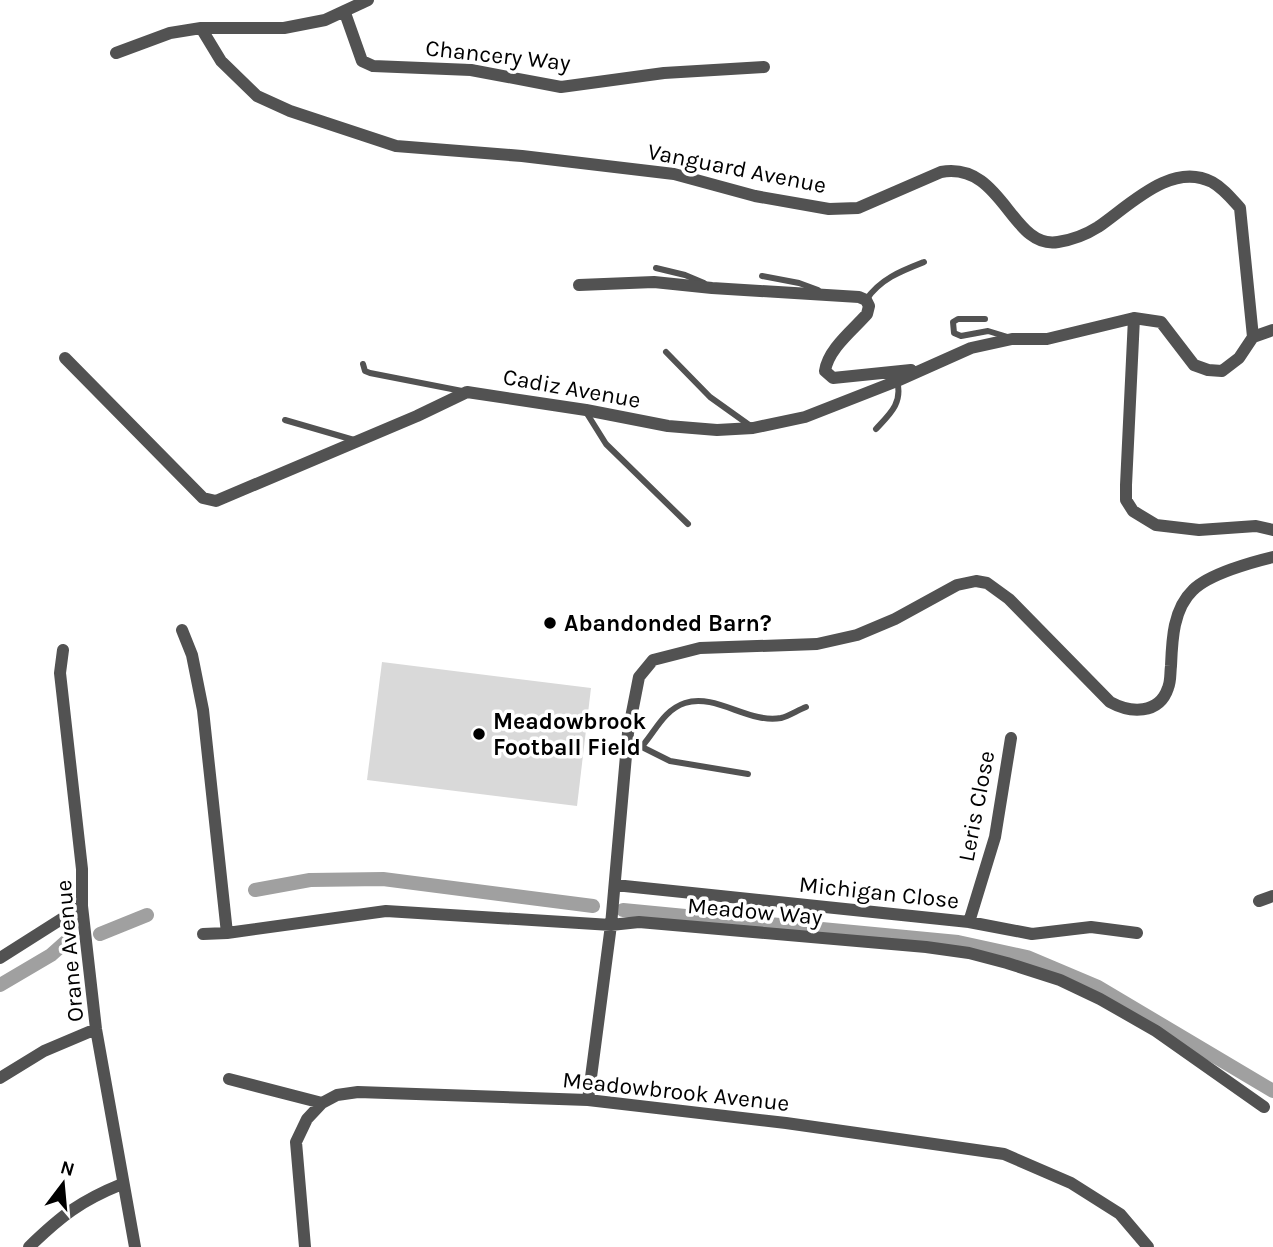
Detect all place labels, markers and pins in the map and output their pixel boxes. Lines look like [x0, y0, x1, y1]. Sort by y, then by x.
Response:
place label: Abandonded Barn? [564, 610, 772, 637]
marker: Abandonded Barn? [542, 615, 558, 631]
place label: Meadowbrook Football Field [493, 708, 647, 761]
marker: Meadowbrook Football Field [471, 726, 487, 742]

